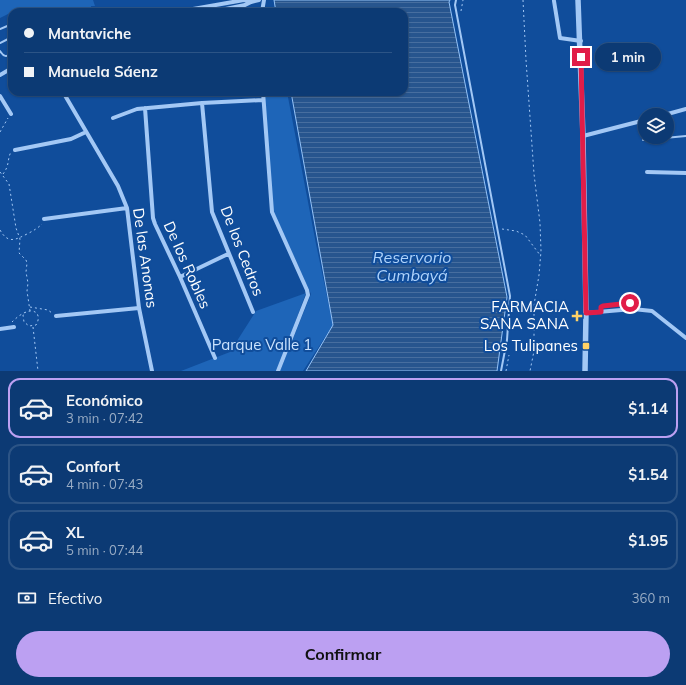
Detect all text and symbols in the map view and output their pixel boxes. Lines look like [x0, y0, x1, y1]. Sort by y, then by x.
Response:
text: Mantaviche [48, 24, 131, 43]
callout: 1 min [595, 43, 661, 71]
route end [572, 48, 590, 66]
text: 1 min [611, 49, 645, 65]
text: Manuela Sáenz [48, 62, 158, 81]
map controls [638, 108, 674, 144]
button: layers [638, 108, 674, 144]
street label: De los Cedros [217, 203, 268, 299]
street label: De las Anonas [129, 207, 162, 309]
street label: De los Robles [160, 218, 215, 311]
water label: Reservorio Cumbayá [373, 247, 451, 285]
route start [621, 294, 639, 312]
place label: FARMACIA SANA SANA [480, 297, 569, 333]
marker: FARMACIA SANA SANA [572, 311, 582, 321]
park label: Parque Valle 1 [212, 335, 312, 354]
place label: Los Tulipanes [484, 336, 578, 355]
marker: Los Tulipanes [581, 341, 591, 351]
icon: car [18, 390, 54, 426]
text: Económico [66, 391, 143, 410]
text: $1.14 [628, 399, 668, 418]
text: 3 min · 07:42 [66, 410, 143, 426]
icon: car [18, 456, 54, 492]
text: Confort [66, 457, 120, 476]
text: $1.54 [628, 465, 668, 484]
text: 4 min · 07:43 [66, 476, 143, 492]
icon: car [18, 522, 54, 558]
text: XL [66, 523, 84, 542]
text: $1.95 [628, 531, 668, 550]
text: 5 min · 07:44 [66, 542, 143, 558]
icon: cash [16, 587, 38, 609]
text: Efectivo [48, 589, 102, 608]
text: 360 m [632, 590, 670, 606]
button: Confirmar [16, 631, 670, 677]

